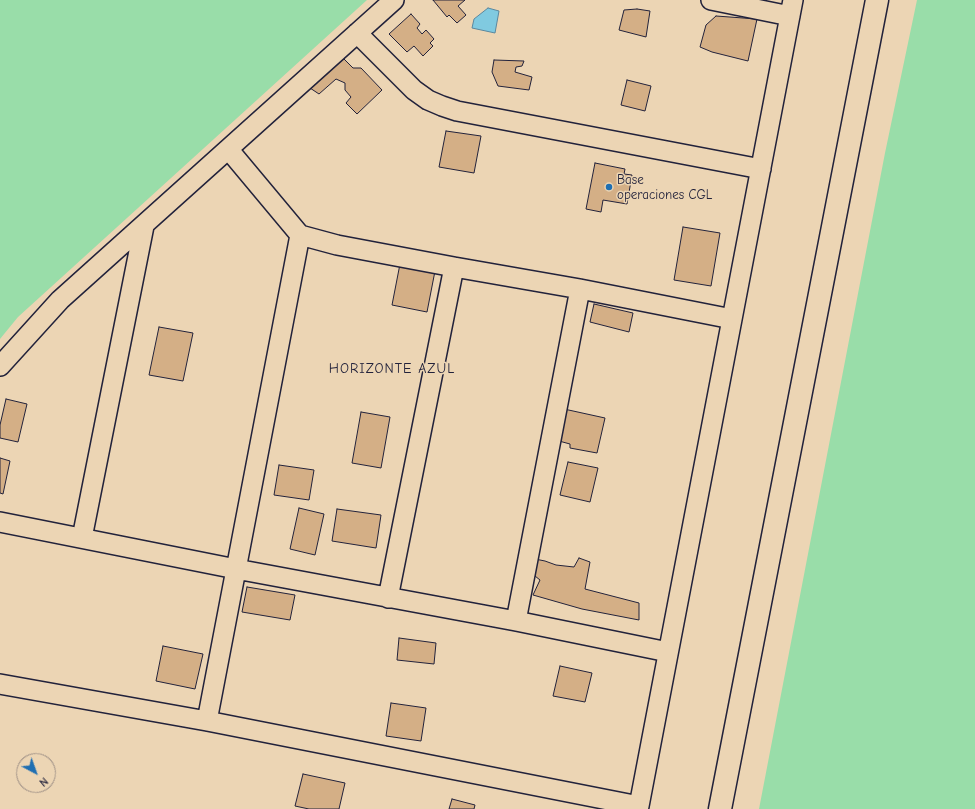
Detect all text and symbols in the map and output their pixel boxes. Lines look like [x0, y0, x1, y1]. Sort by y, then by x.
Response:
place label: Base operaciones CGL [617, 172, 712, 203]
marker: Base operaciones CGL [604, 182, 614, 192]
district label: HORIZONTE AZUL [329, 361, 455, 377]
north arrow [16, 753, 56, 793]
text: N [37, 774, 51, 789]

